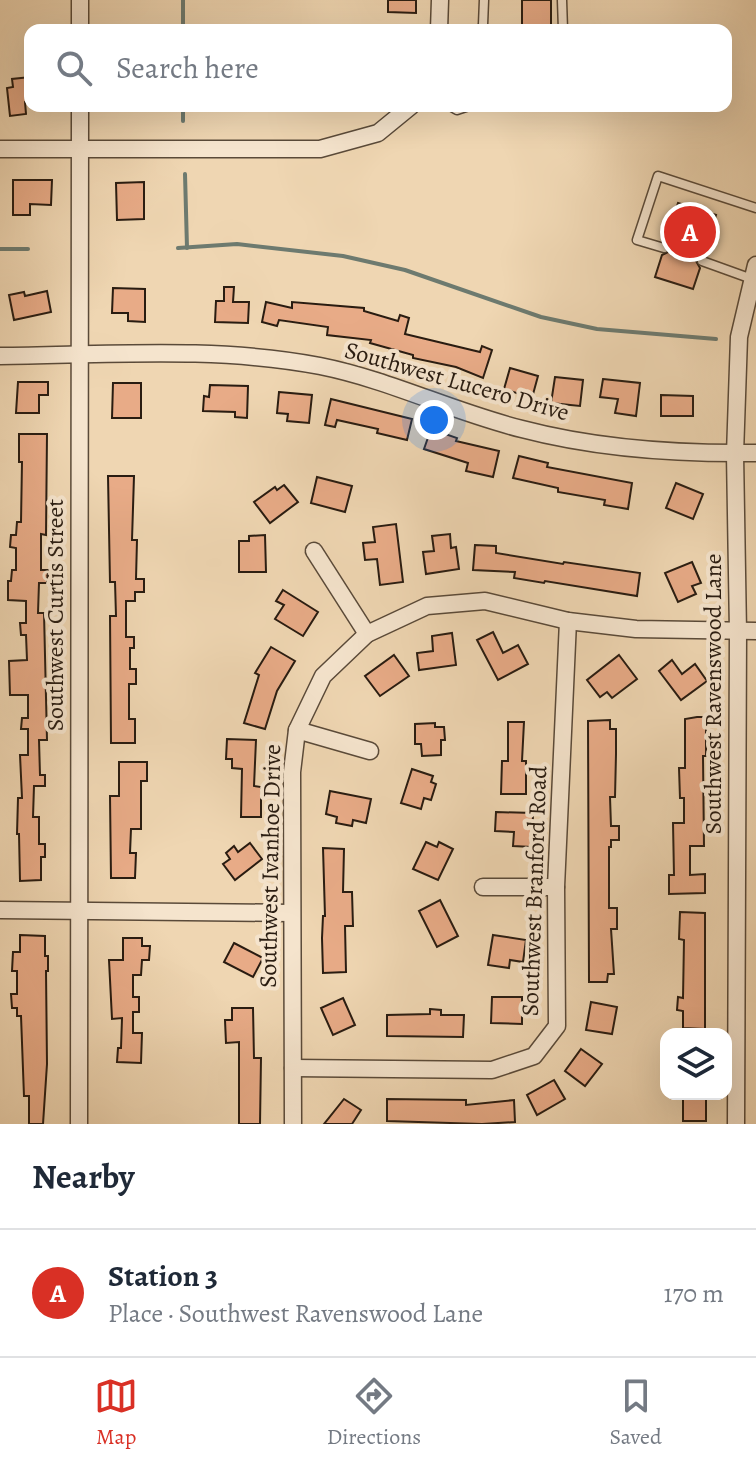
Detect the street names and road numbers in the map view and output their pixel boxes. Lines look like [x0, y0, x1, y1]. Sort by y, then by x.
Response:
street label: Southwest Lucero Drive [341, 334, 573, 428]
street label: Southwest Curtis Street [39, 499, 71, 731]
street label: Southwest Ravenswood Lane [697, 553, 729, 835]
street label: Southwest Ivanhoe Drive [252, 744, 288, 988]
street label: Southwest Branford Road [514, 765, 554, 1017]

